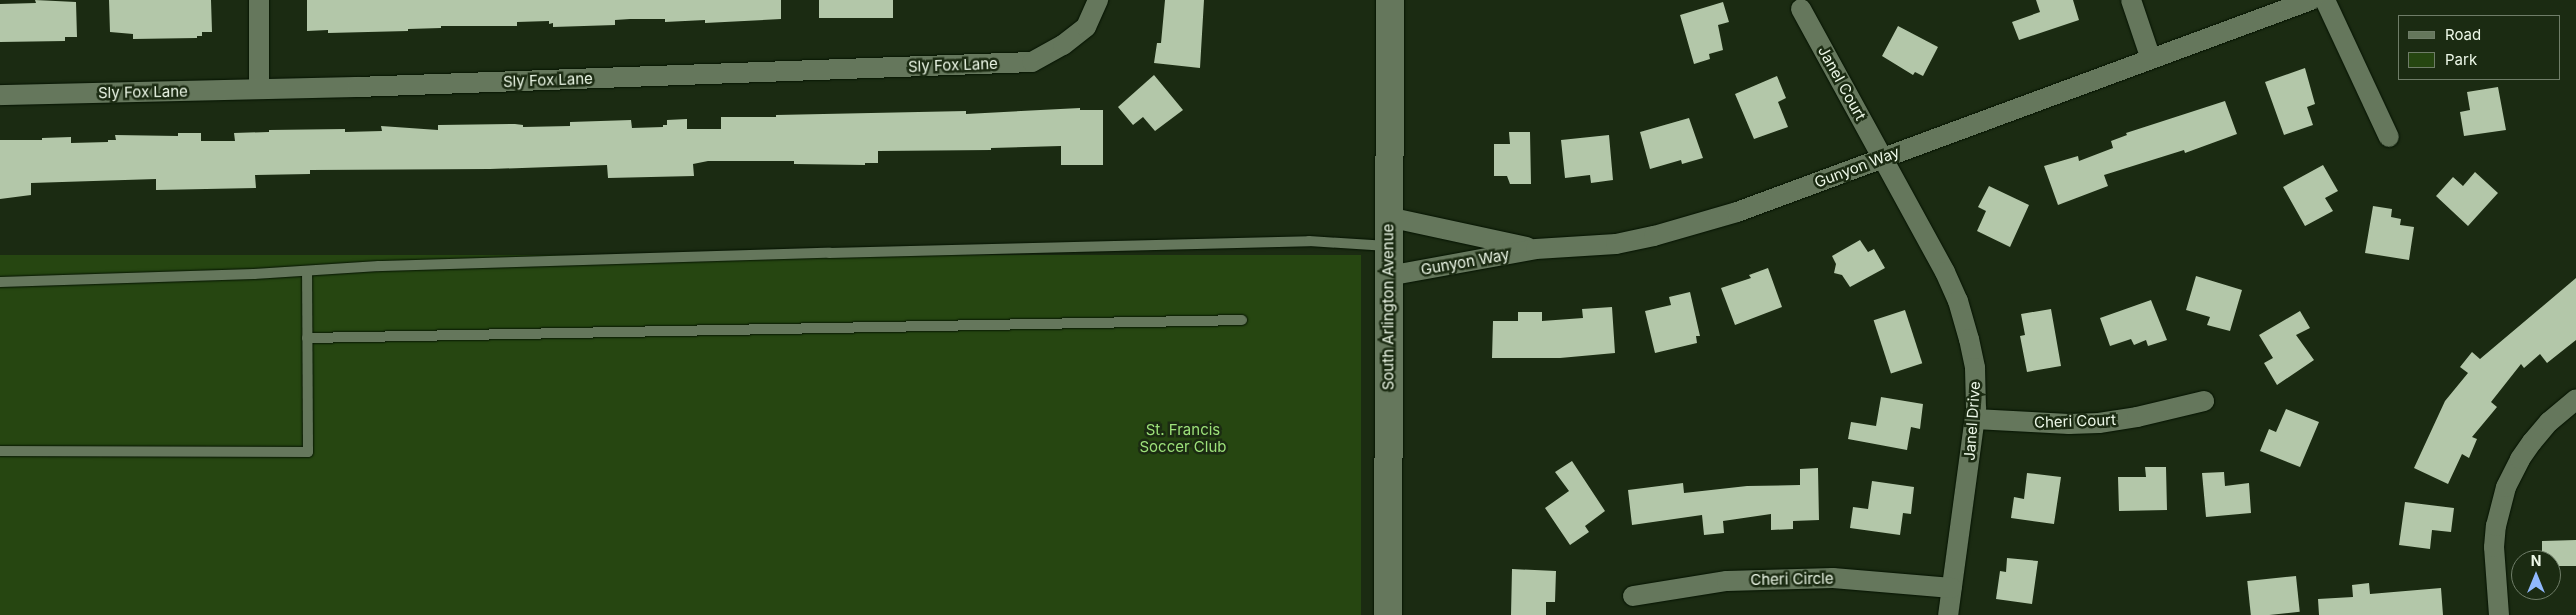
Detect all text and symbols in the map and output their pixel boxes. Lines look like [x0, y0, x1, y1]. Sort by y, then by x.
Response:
legend [2398, 15, 2561, 80]
text: Road [2445, 25, 2481, 44]
street label: Janel Court [1814, 43, 1870, 123]
text: Park [2445, 50, 2477, 69]
street label: Sly Fox Lane [908, 54, 998, 76]
street label: Sly Fox Lane [503, 69, 593, 91]
street label: Sly Fox Lane [98, 82, 188, 102]
street label: Gunyon Way [1812, 143, 1902, 191]
street label: South Arlington Avenue [1379, 224, 1397, 390]
street label: Gunyon Way [1419, 245, 1511, 279]
street label: Janel Drive [1960, 381, 1984, 461]
street label: Cheri Court [2034, 411, 2116, 431]
park label: St. Francis Soccer Club [1139, 420, 1227, 455]
north arrow [2511, 550, 2561, 600]
text: N [2531, 552, 2541, 569]
street label: Cheri Circle [1750, 569, 1834, 589]

